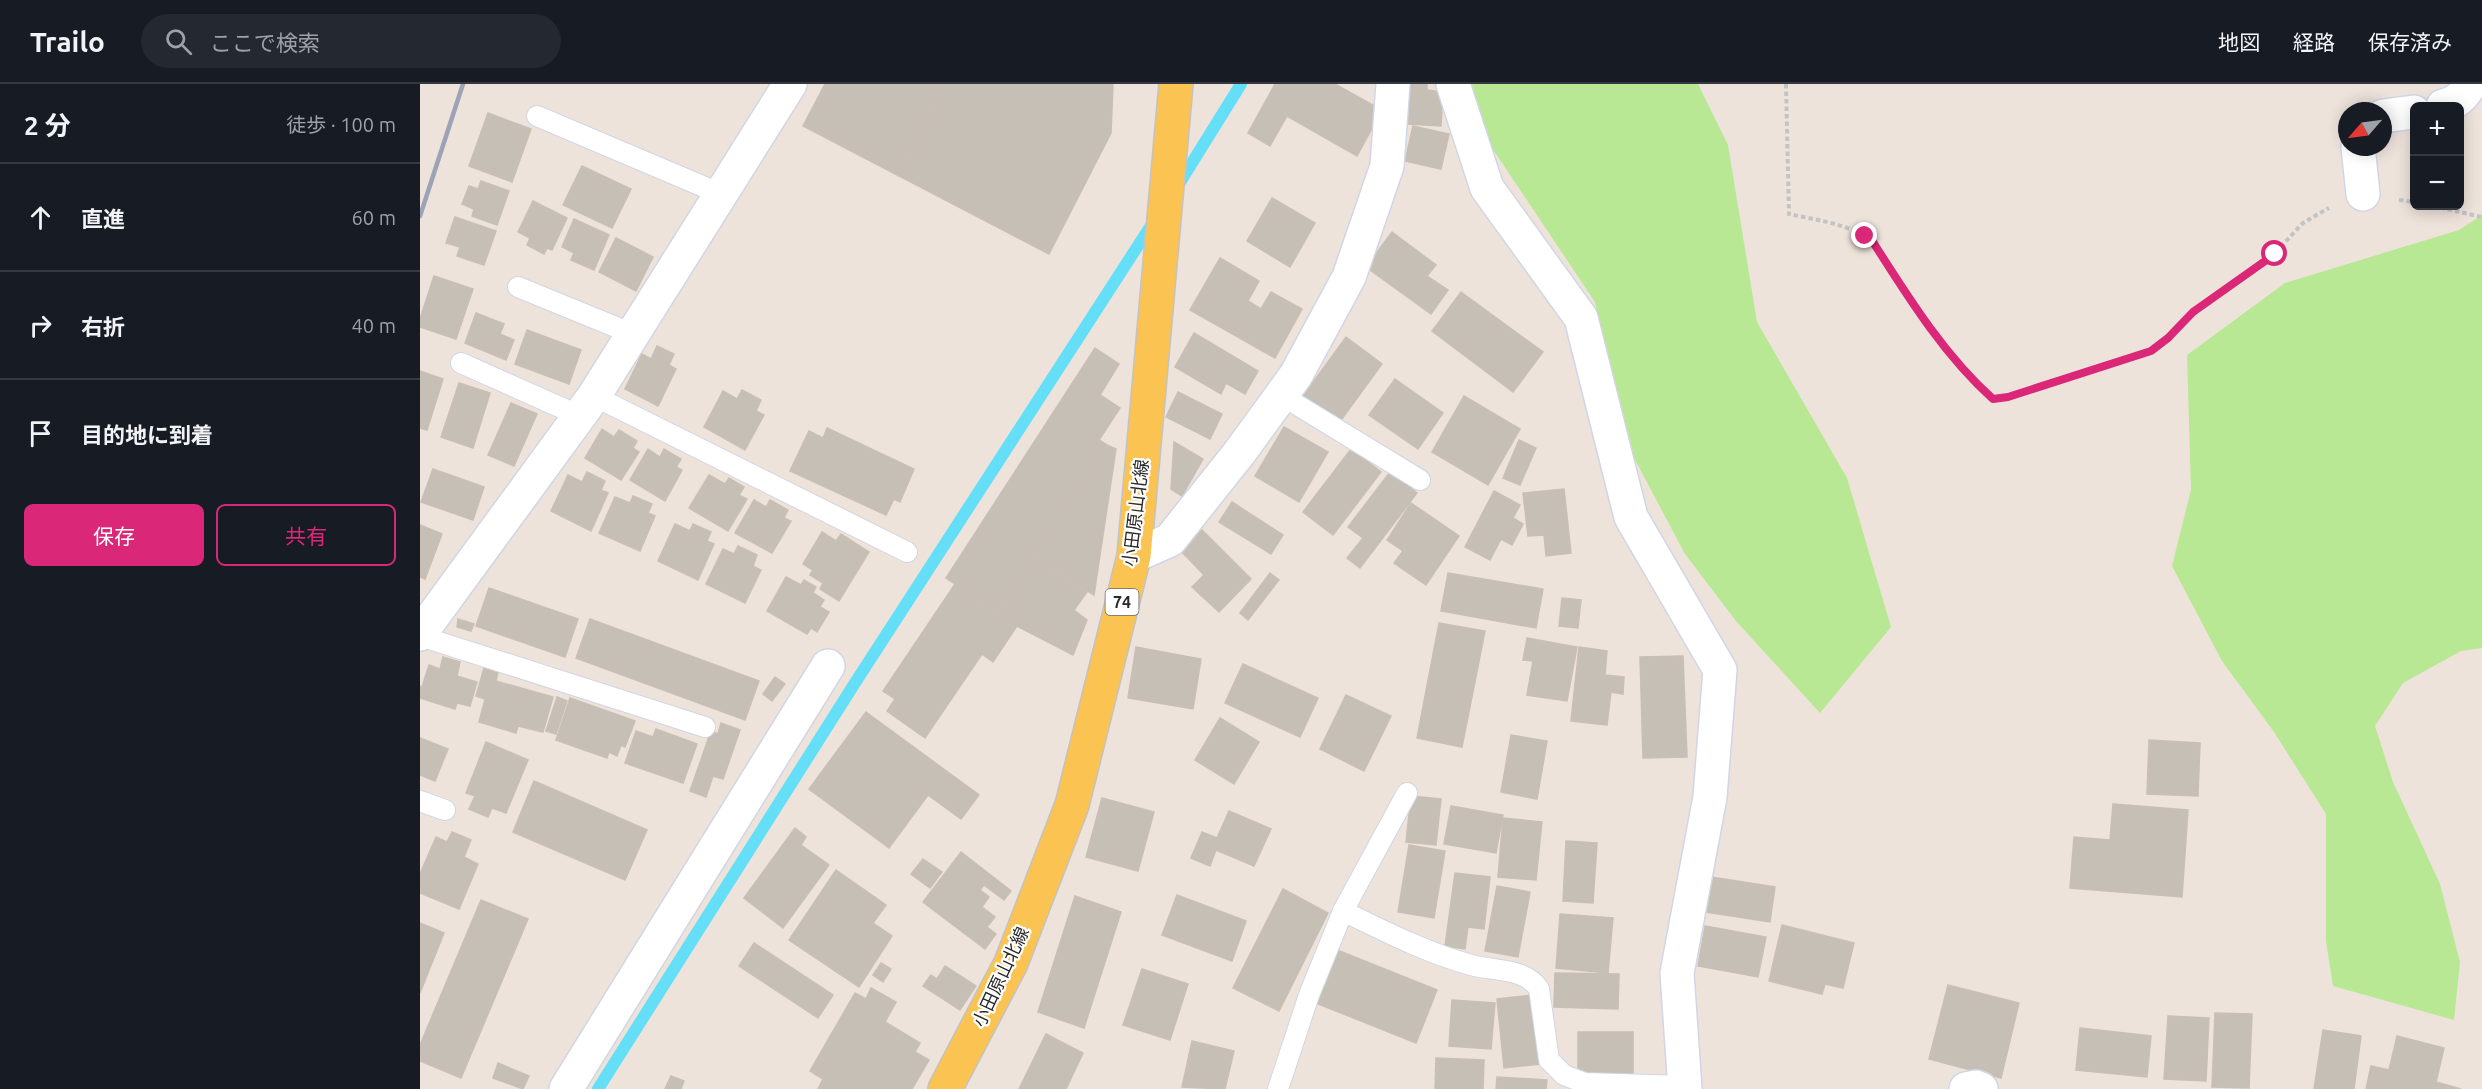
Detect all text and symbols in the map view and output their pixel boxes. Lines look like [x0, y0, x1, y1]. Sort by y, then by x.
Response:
search box [141, 14, 561, 68]
icon: search [162, 25, 195, 58]
text: Trailo [30, 26, 105, 57]
text: ここで検索 [210, 30, 320, 55]
text: 地図 [2218, 30, 2260, 54]
text: 経路 [2293, 30, 2335, 54]
text: 保存済み [2368, 30, 2452, 54]
north arrow [2338, 102, 2392, 156]
map controls [2410, 102, 2464, 210]
button: + [2410, 102, 2464, 156]
text: 2 分 [24, 111, 71, 140]
text: 徒歩 · 100 m [286, 113, 396, 136]
button: − [2410, 156, 2464, 210]
icon: ahead [24, 201, 57, 234]
text: 直進 [81, 206, 125, 231]
text: 60 m [352, 206, 396, 229]
route end [1851, 222, 1877, 248]
route start [2261, 240, 2287, 266]
icon: right [24, 309, 57, 342]
text: 右折 [81, 314, 125, 339]
text: 40 m [352, 314, 396, 337]
icon: arrive [24, 417, 57, 450]
text: 目的地に到着 [81, 422, 213, 447]
street label: 小田原山北線 [1119, 458, 1152, 568]
button: 保存 [24, 504, 204, 566]
button: 共有 [216, 504, 396, 566]
road number: 74 [1106, 589, 1138, 615]
street label: 小田原山北線 [968, 923, 1032, 1030]

